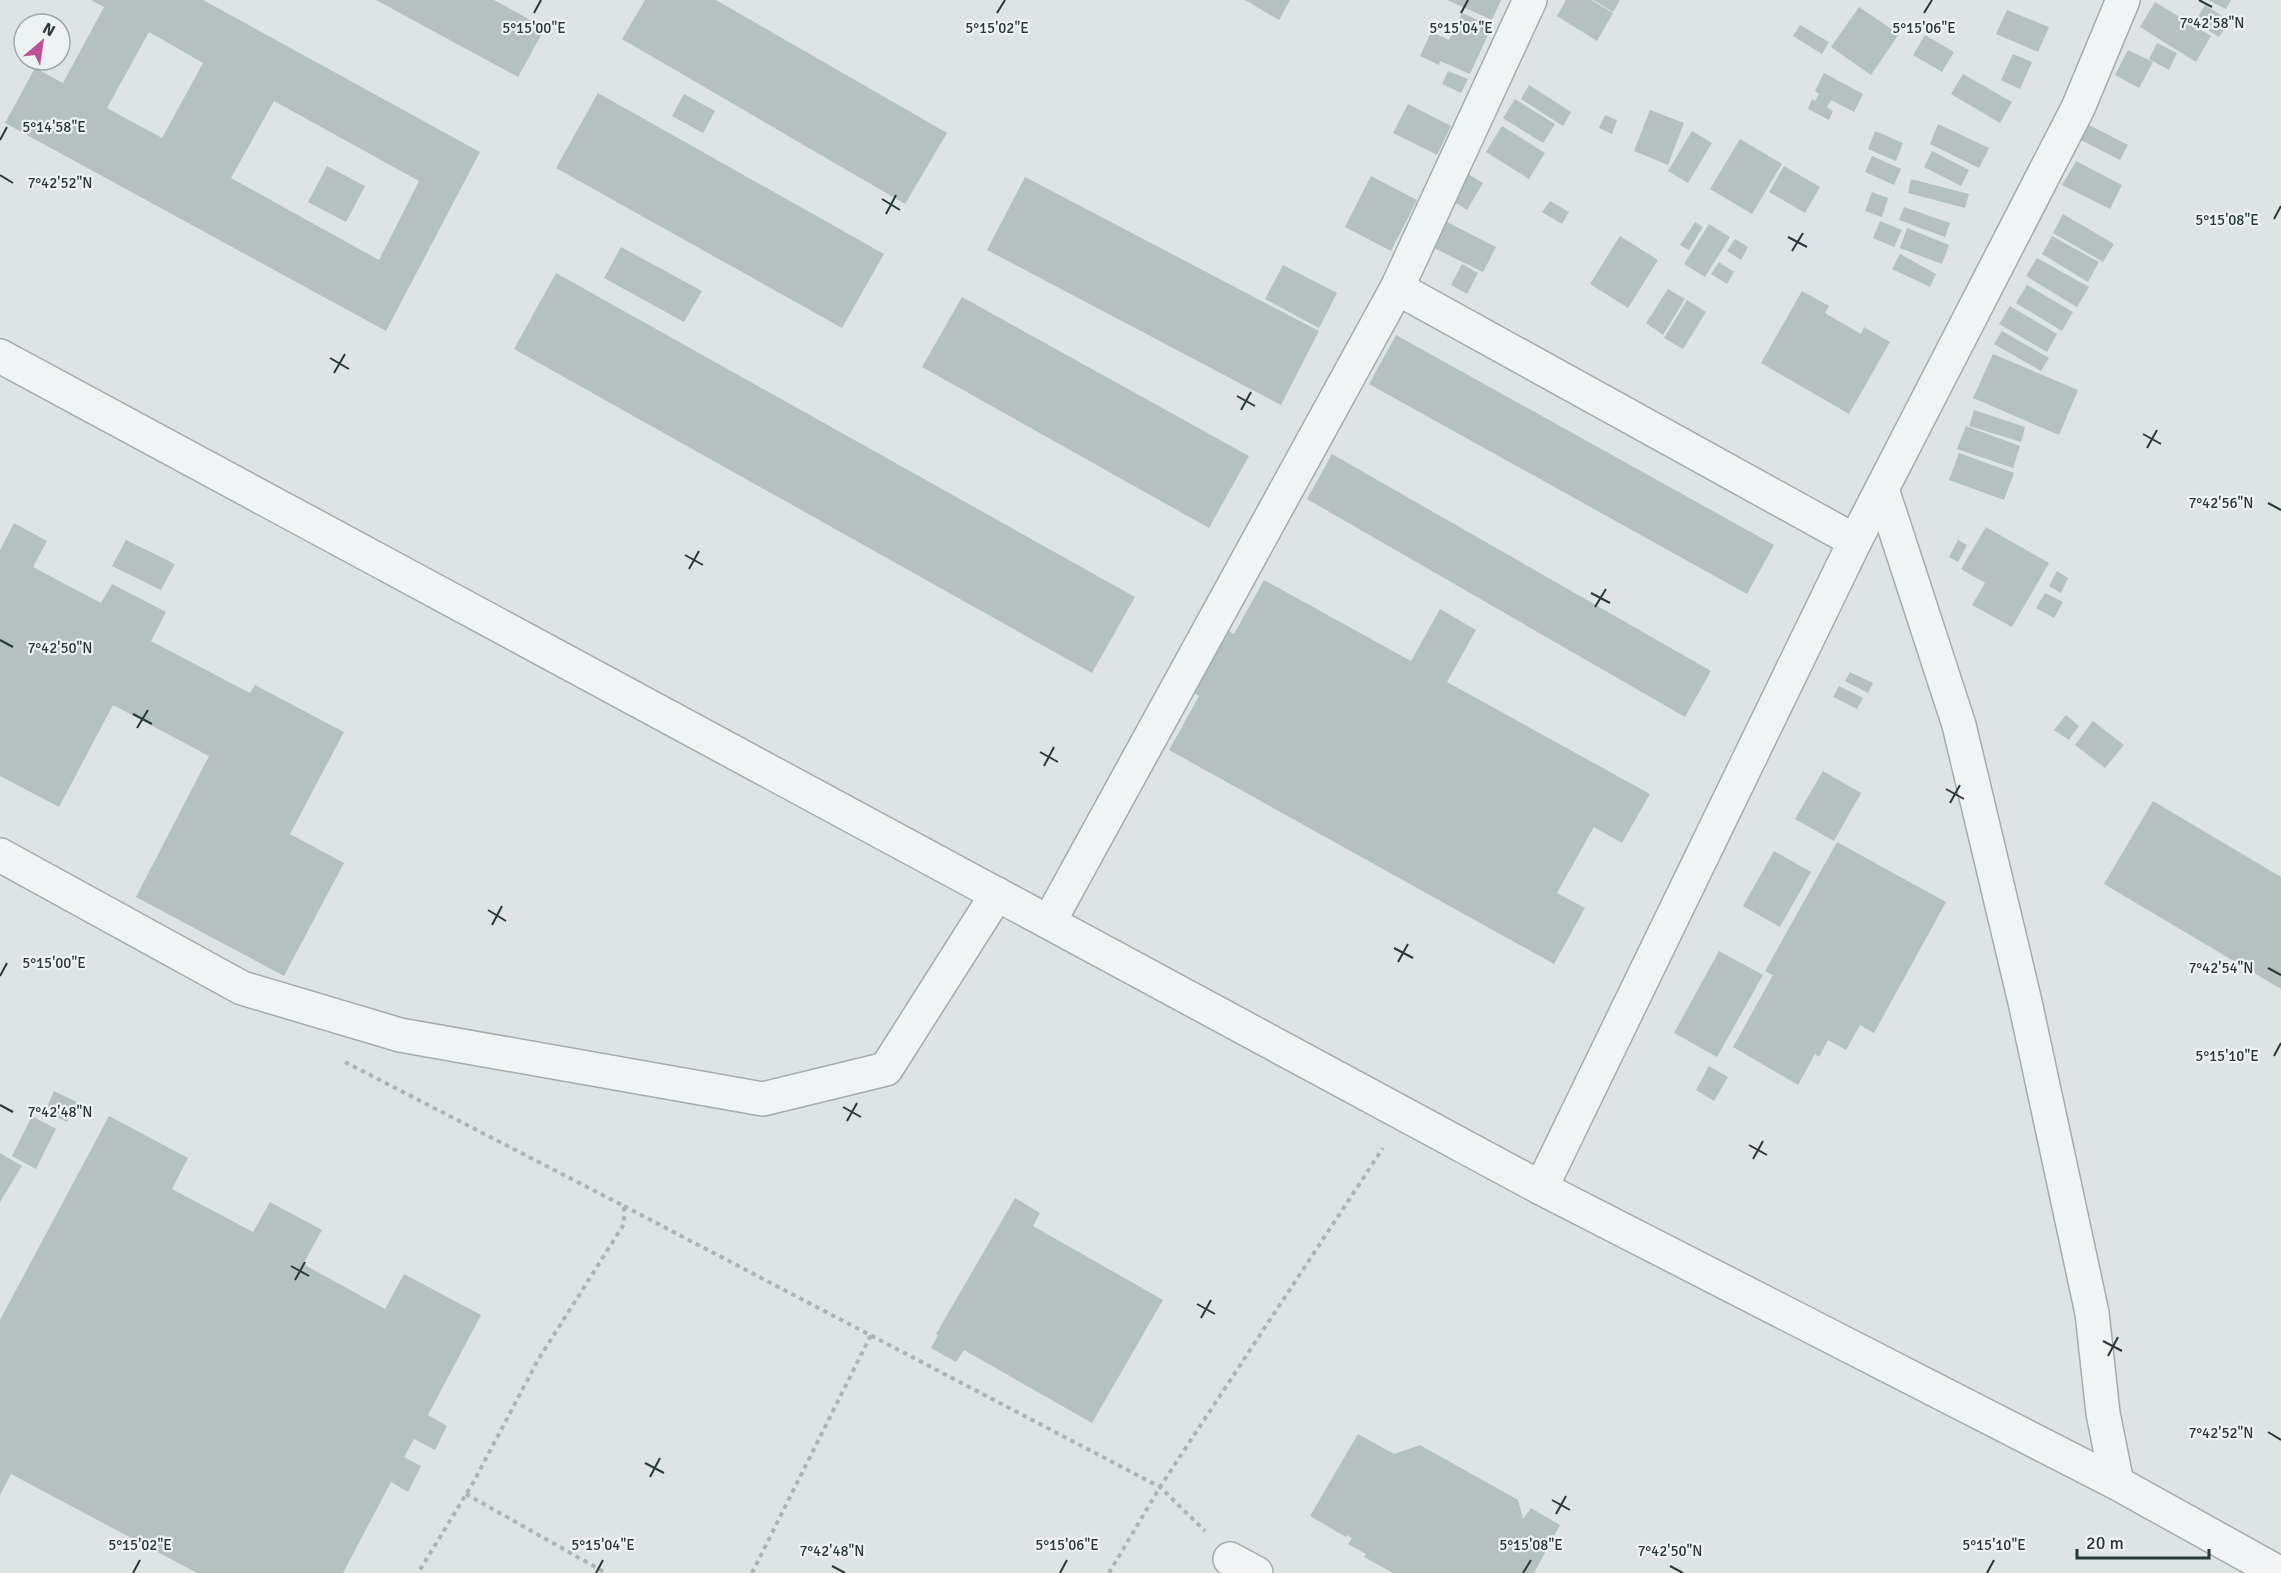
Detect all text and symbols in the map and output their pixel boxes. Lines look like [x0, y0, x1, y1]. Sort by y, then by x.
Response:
north arrow [12, 12, 72, 72]
text: 7°42'58"N [2179, 14, 2245, 32]
text: N [39, 18, 59, 41]
text: 5°15'00"E [502, 19, 566, 37]
text: 5°15'02"E [965, 19, 1029, 37]
text: 5°15'04"E [1429, 19, 1493, 37]
text: 5°15'06"E [1892, 19, 1956, 37]
text: 5°14'58"E [22, 118, 86, 136]
text: 7°42'52"N [27, 174, 93, 192]
text: 5°15'08"E [2195, 211, 2259, 229]
text: 7°42'56"N [2188, 494, 2254, 512]
text: 7°42'50"N [27, 639, 93, 657]
text: 5°15'00"E [22, 954, 86, 972]
text: 7°42'54"N [2188, 959, 2254, 977]
text: 5°15'10"E [2195, 1047, 2259, 1065]
text: 7°42'48"N [27, 1103, 93, 1121]
text: 7°42'52"N [2188, 1424, 2254, 1442]
scale bar [2077, 1522, 2209, 1560]
text: 20 m [2086, 1532, 2124, 1554]
text: 5°15'02"E [108, 1536, 172, 1554]
text: 5°15'04"E [571, 1536, 635, 1554]
text: 5°15'06"E [1035, 1536, 1099, 1554]
text: 5°15'08"E [1499, 1536, 1563, 1554]
text: 5°15'10"E [1962, 1536, 2026, 1554]
text: 7°42'48"N [799, 1542, 865, 1560]
text: 7°42'50"N [1637, 1542, 1703, 1560]

